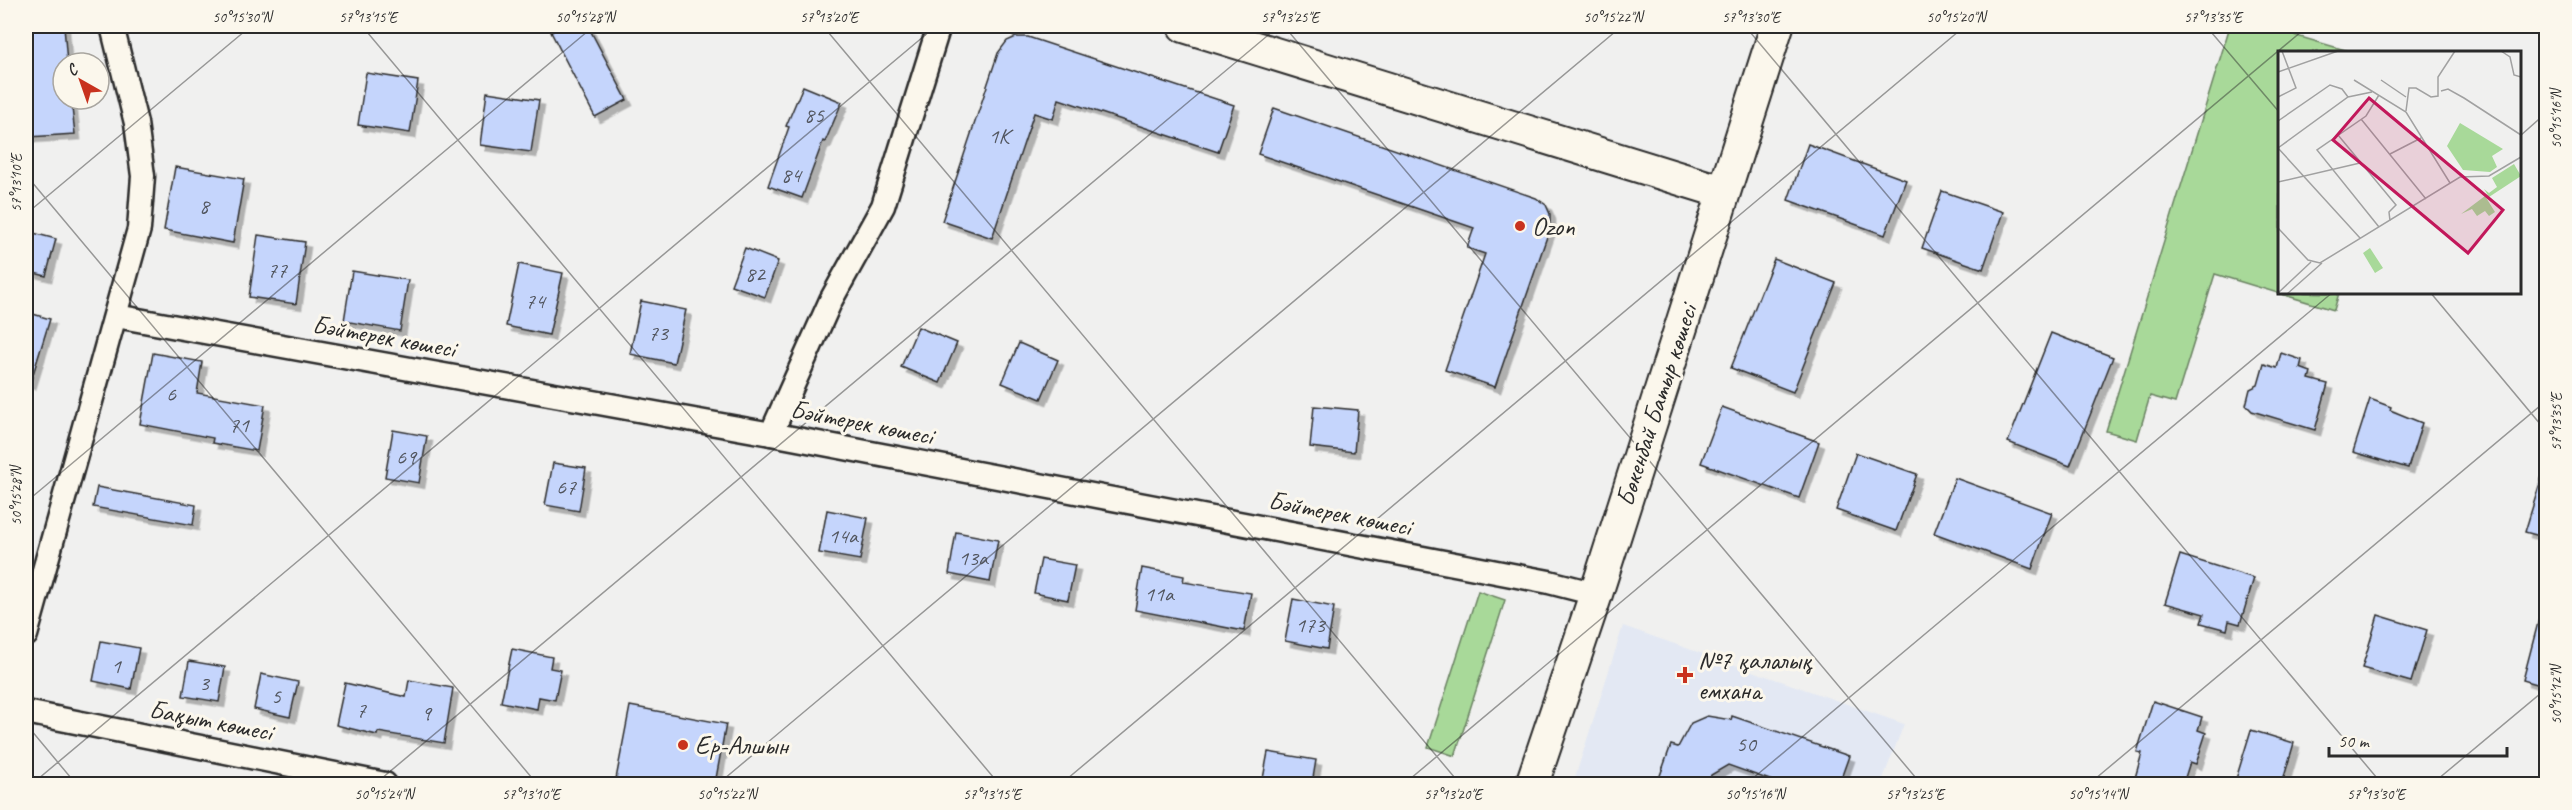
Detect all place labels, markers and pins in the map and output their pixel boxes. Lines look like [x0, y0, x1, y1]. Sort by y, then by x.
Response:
place label: Ozon [1532, 210, 1575, 243]
marker: Ozon [1513, 219, 1527, 233]
place label: №7 қалалық емхана [1698, 644, 1813, 707]
marker: №7 қалалық емхана [1676, 666, 1694, 684]
place label: Ер-Алшын [695, 729, 789, 762]
marker: Ер-Алшын [676, 738, 690, 752]

